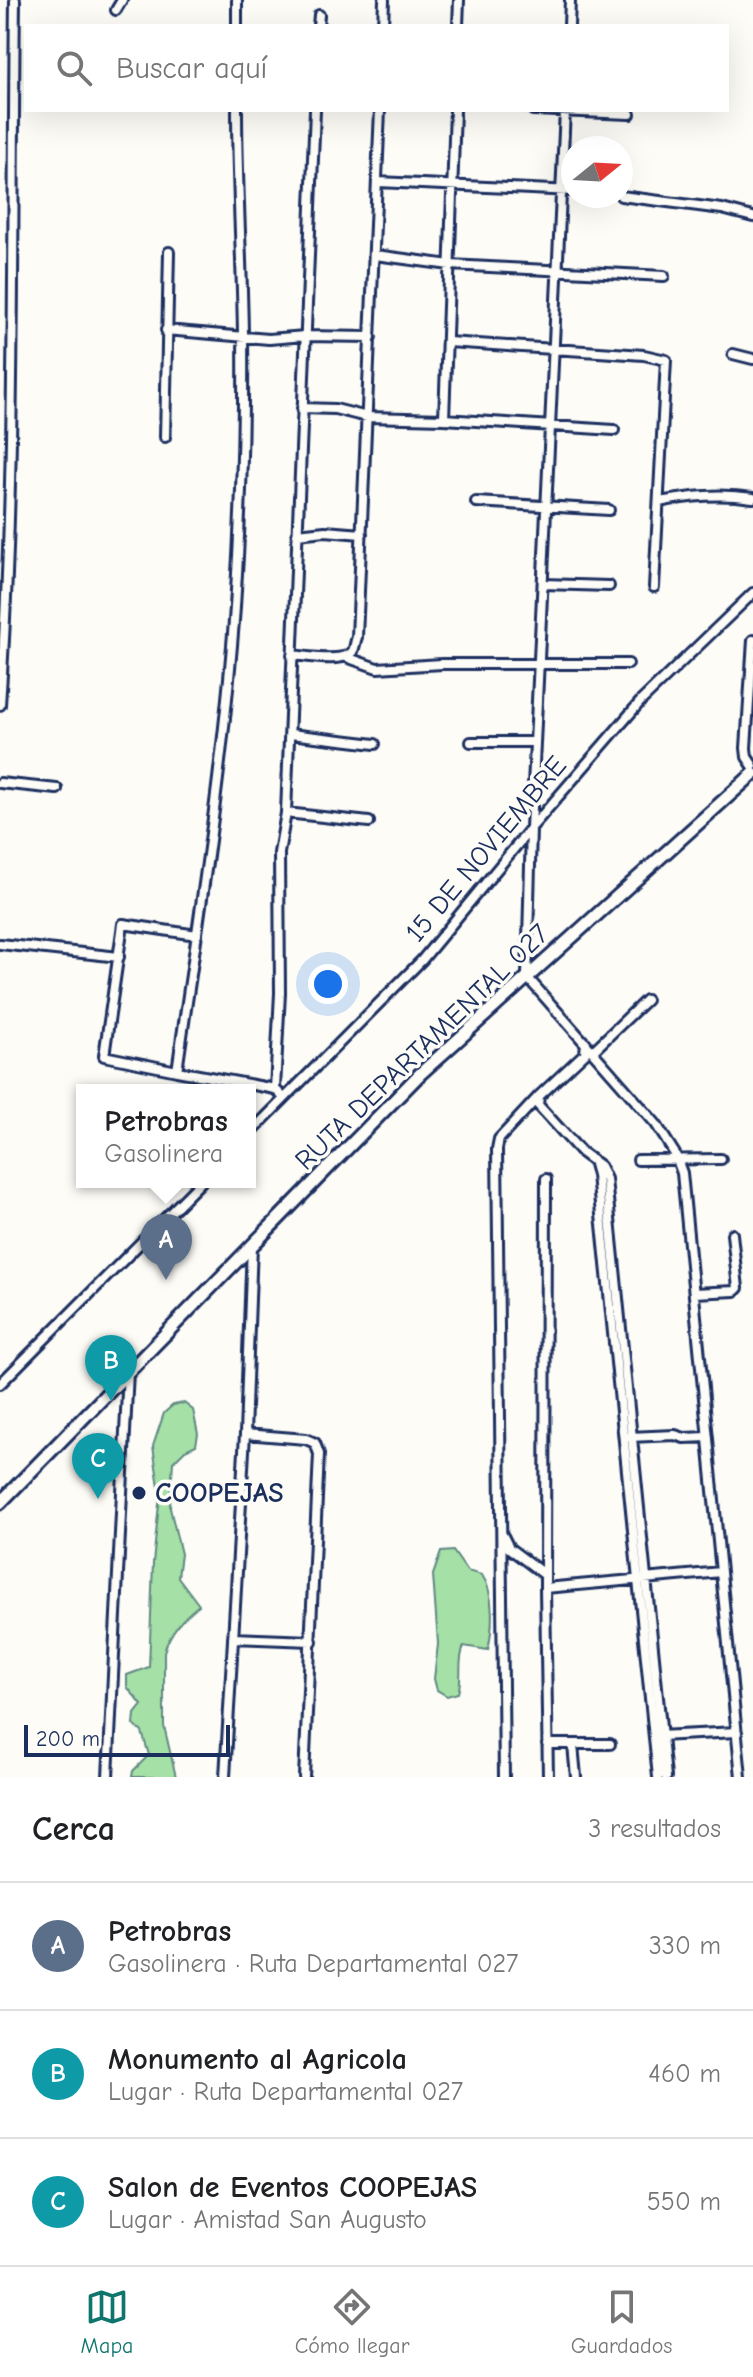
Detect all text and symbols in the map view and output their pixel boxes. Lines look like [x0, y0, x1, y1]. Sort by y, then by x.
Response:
search box [24, 24, 729, 112]
icon: search [52, 46, 96, 90]
text: Buscar aquí [116, 51, 267, 86]
north arrow [561, 136, 633, 208]
street label: 15 DE NOVIEMBRE [399, 750, 573, 948]
street label: RUTA DEPARTAMENTAL 027 [289, 917, 555, 1177]
your location [308, 964, 348, 1004]
popup [76, 1084, 256, 1188]
text: Petrobras [104, 1104, 228, 1139]
text: Gasolinera [104, 1139, 223, 1169]
pin: A [140, 1214, 192, 1280]
pin: B [85, 1335, 137, 1401]
pin: C [72, 1433, 124, 1499]
place label: COOPEJAS [155, 1477, 284, 1509]
marker: COOPEJAS [130, 1484, 148, 1502]
scale bar [24, 1721, 230, 1757]
text: 200 m [36, 1726, 100, 1752]
text: Cerca [32, 1809, 115, 1849]
text: 3 resultados [588, 1814, 721, 1844]
text: Petrobras [108, 1914, 231, 1949]
text: A [51, 1931, 65, 1961]
text: 330 m [649, 1931, 721, 1961]
text: Gasolinera · Ruta Departamental 027 [108, 1949, 518, 1979]
text: Monumento al Agricola [108, 2042, 407, 2077]
text: B [50, 2059, 66, 2089]
text: 460 m [648, 2059, 721, 2089]
text: Lugar · Ruta Departamental 027 [108, 2077, 463, 2107]
text: Salon de Eventos COOPEJAS [108, 2170, 477, 2205]
text: C [50, 2187, 66, 2217]
text: 550 m [647, 2187, 721, 2217]
text: Lugar · Amistad San Augusto [108, 2205, 427, 2235]
tab: Mapa [81, 2285, 133, 2359]
tab: Cómo llegar [295, 2285, 409, 2359]
tab: Guardados [571, 2285, 672, 2359]

